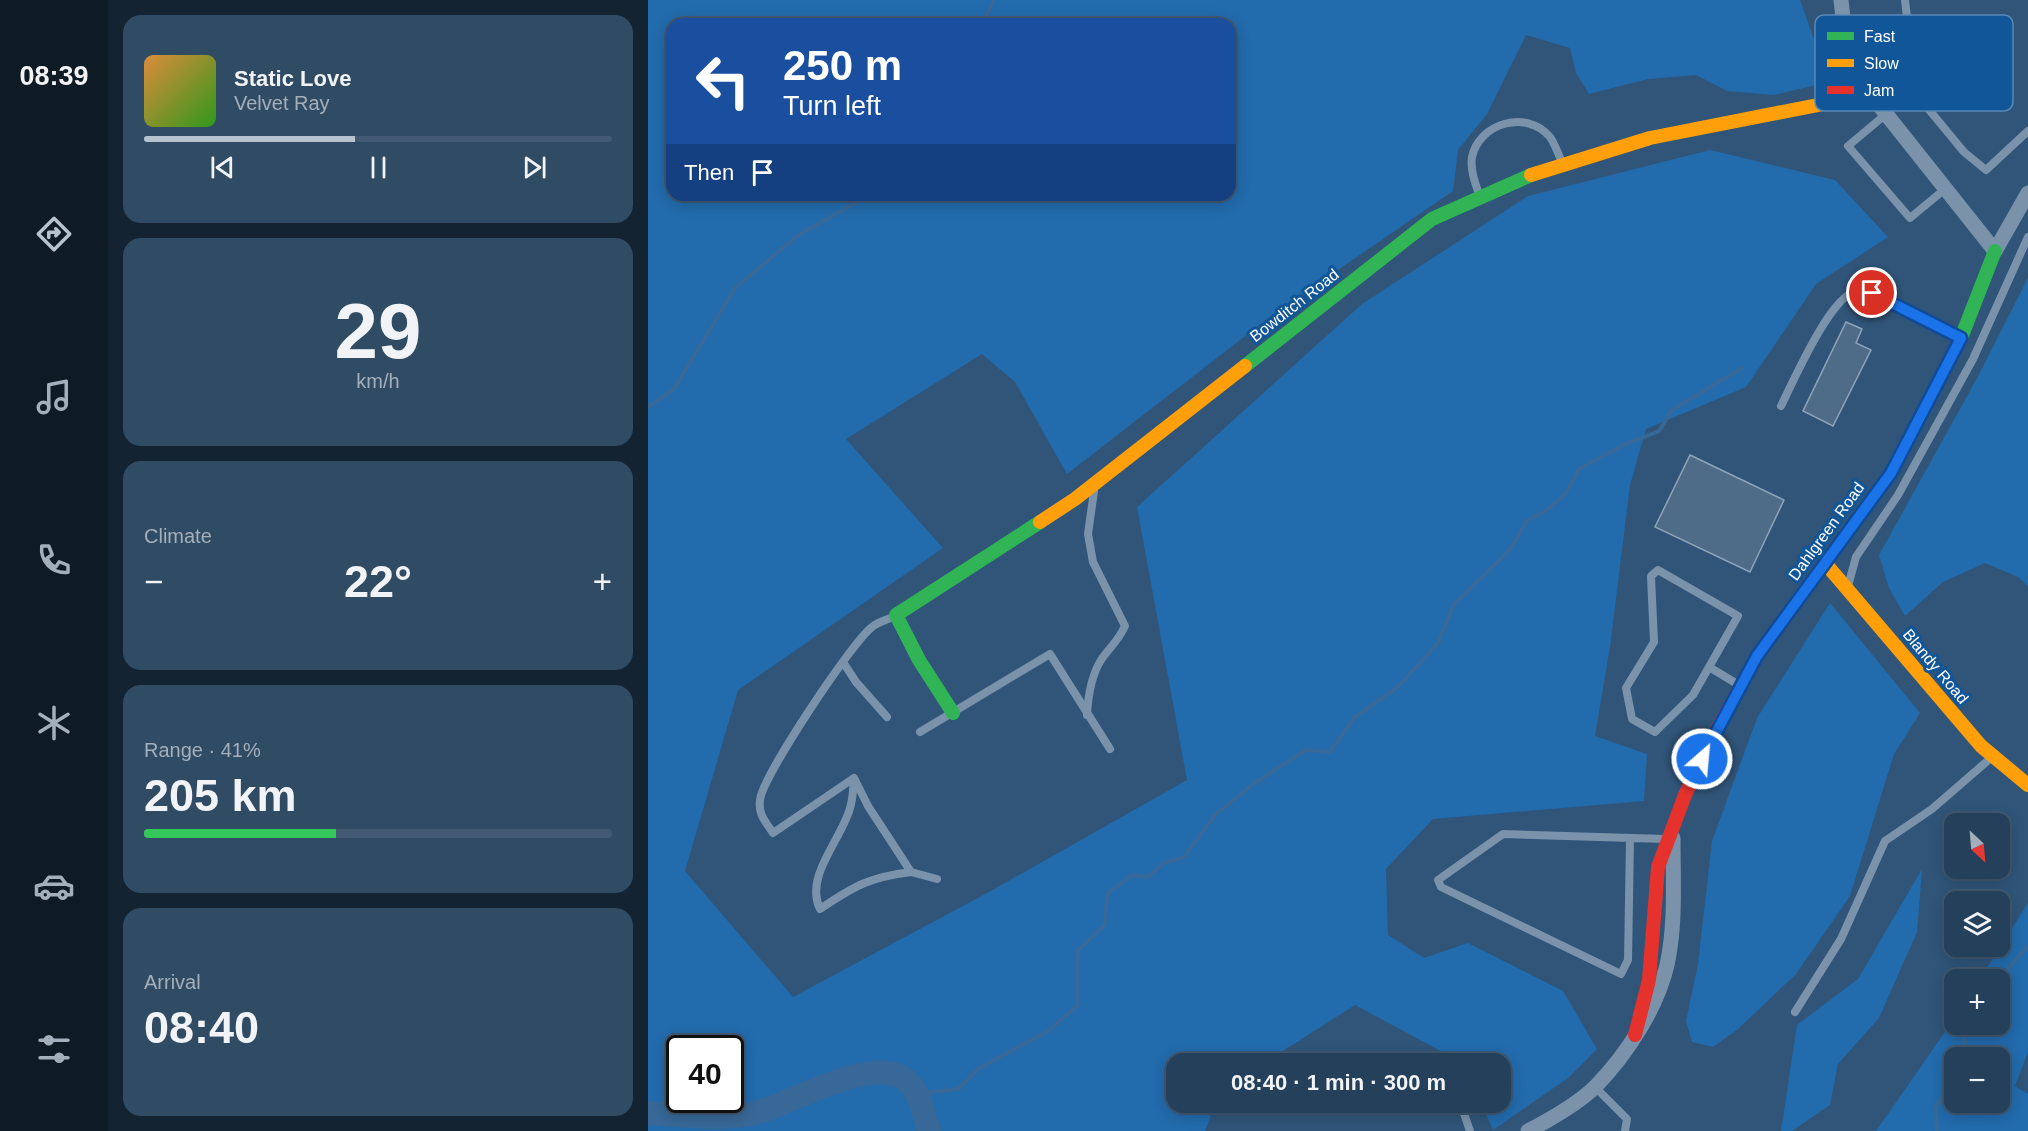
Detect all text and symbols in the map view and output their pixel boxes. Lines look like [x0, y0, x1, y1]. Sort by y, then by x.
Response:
legend [1815, 15, 2013, 111]
text: Fast [1864, 28, 1896, 45]
icon: left [684, 42, 762, 120]
text: 250 m [783, 42, 902, 89]
text: Slow [1864, 55, 1899, 72]
text: 08:39 [19, 61, 89, 91]
text: Static Love [234, 66, 351, 91]
text: Jam [1864, 82, 1894, 99]
text: Turn left [783, 91, 881, 121]
text: Velvet Ray [234, 92, 330, 114]
icon: previous [206, 151, 239, 184]
icon: pause [362, 151, 395, 184]
icon: next [518, 151, 551, 184]
icon: arrive [746, 156, 779, 189]
text: Then [684, 160, 734, 185]
icon: directions [33, 213, 75, 255]
street label: Bowditch Road [1247, 266, 1342, 345]
pin [1846, 267, 1897, 318]
icon: arrive [1855, 276, 1888, 309]
text: 29 [335, 287, 421, 375]
text: km/h [356, 370, 400, 392]
icon: music [33, 376, 75, 418]
street label: Dahlgreen Road [1785, 479, 1868, 583]
text: Climate [144, 525, 212, 547]
icon: phone [33, 539, 75, 581]
text: 22° [344, 556, 412, 607]
text: − [144, 563, 163, 600]
text: + [593, 563, 612, 600]
street label: Blandy Road [1900, 626, 1972, 707]
icon: climate [33, 702, 75, 744]
position arrow [1670, 727, 1734, 791]
text: Range · 41% [144, 739, 261, 761]
text: 205 km [144, 770, 297, 821]
north arrow [1944, 813, 2010, 879]
map controls [1944, 813, 2010, 1113]
icon: car [33, 865, 75, 907]
button: layers [1944, 891, 2010, 957]
button: + [1944, 969, 2010, 1035]
text: Arrival [144, 971, 201, 993]
text: 08:40 [144, 1002, 259, 1053]
icon: filters [33, 1028, 75, 1070]
speed limit sign: 40 [666, 1035, 744, 1113]
button: − [1944, 1047, 2010, 1113]
text: 08:40 · 1 min · 300 m [1231, 1070, 1446, 1095]

